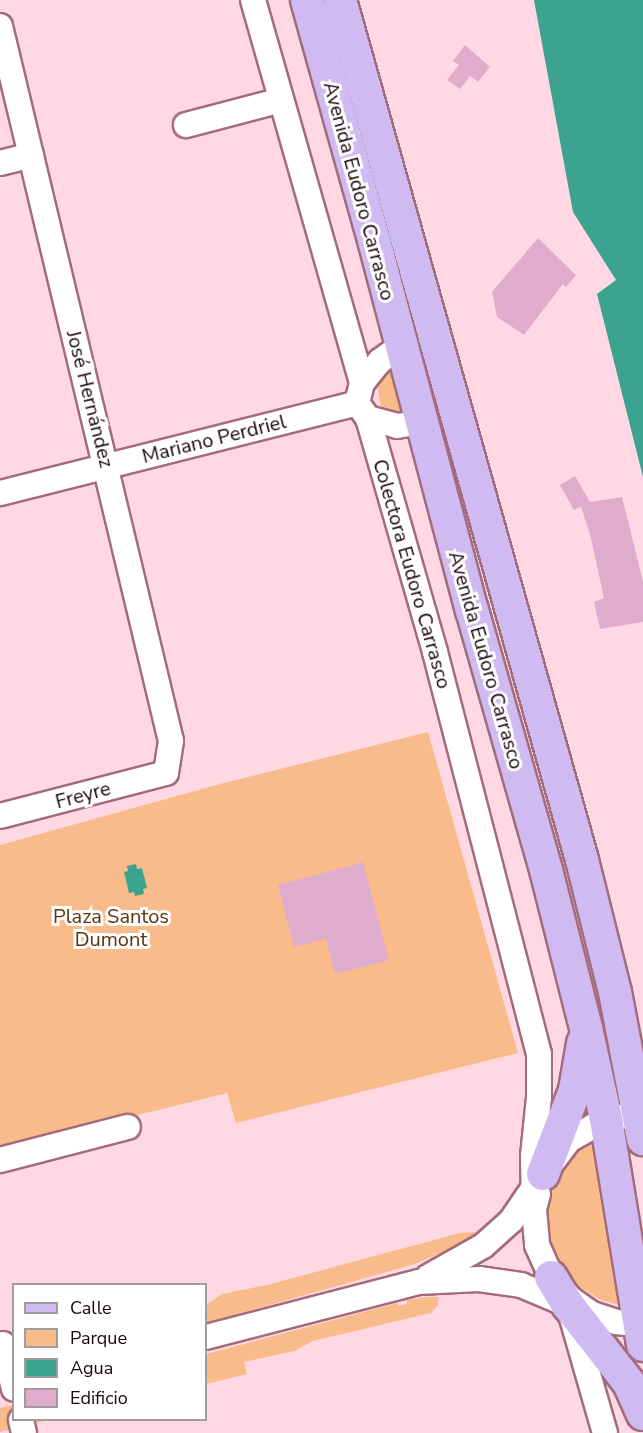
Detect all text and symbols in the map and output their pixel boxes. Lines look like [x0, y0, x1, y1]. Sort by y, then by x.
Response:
street label: Avenida Eudoro Carrasco [318, 79, 400, 303]
street label: José Hernández [61, 328, 119, 470]
street label: Mariano Perdriel [139, 409, 289, 469]
street label: Colectora Eudoro Carrasco [368, 456, 456, 692]
street label: Avenida Eudoro Carrasco [443, 548, 529, 772]
street label: Freyre [53, 776, 113, 814]
park label: Plaza Santos Dumont [53, 905, 169, 952]
legend [12, 1283, 207, 1421]
text: Calle [70, 1296, 112, 1320]
text: Parque [70, 1326, 127, 1350]
text: Agua [70, 1356, 113, 1380]
text: Edificio [70, 1386, 128, 1410]

